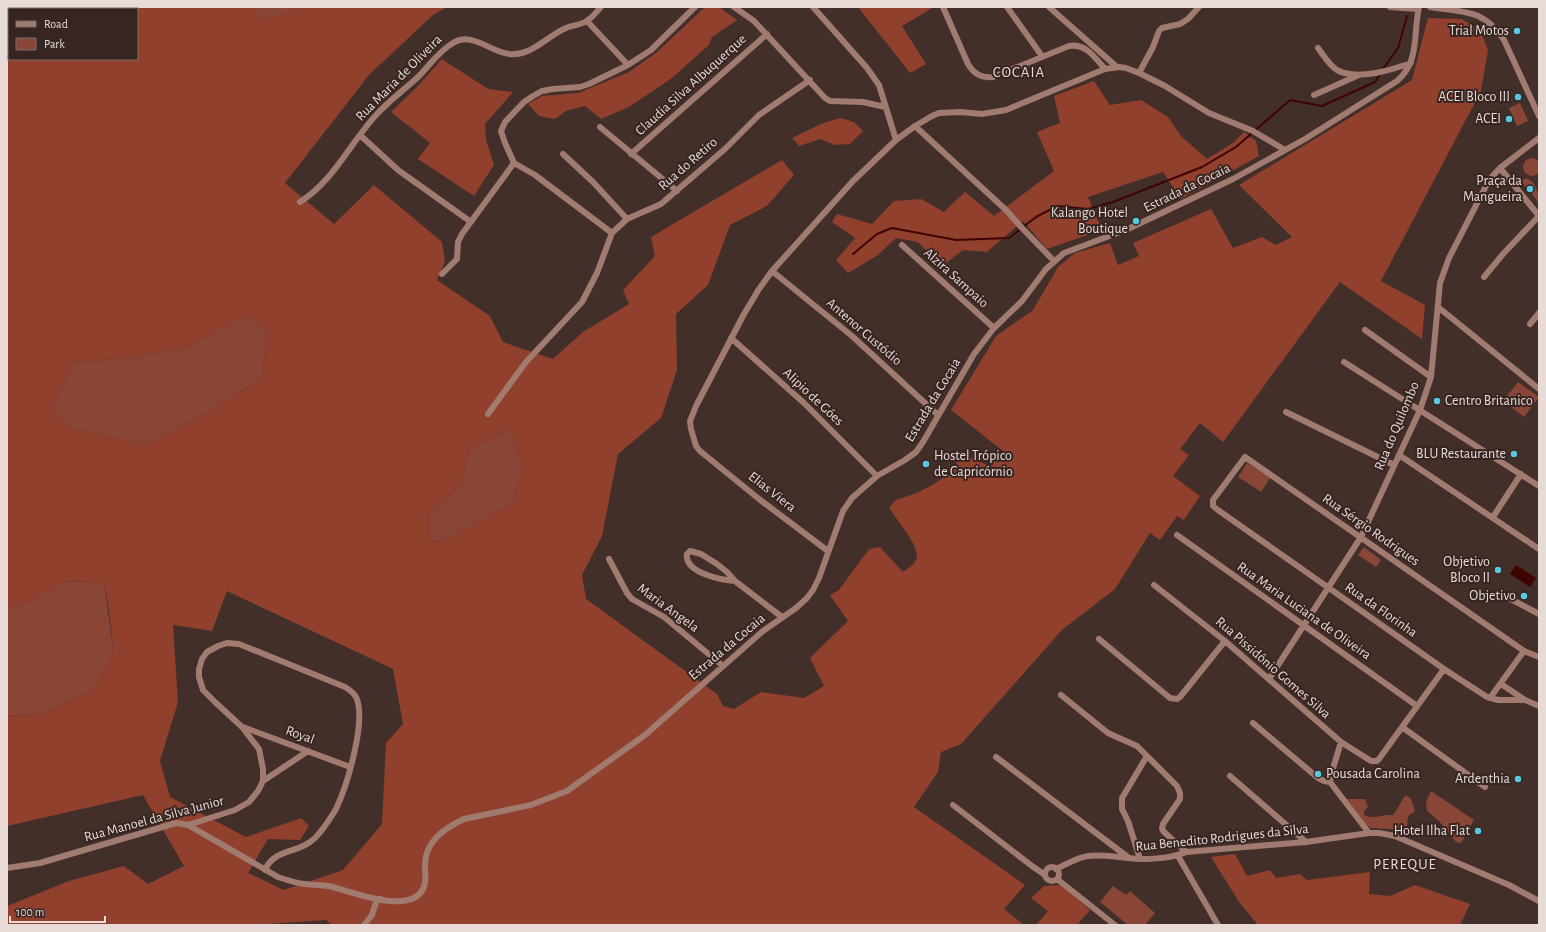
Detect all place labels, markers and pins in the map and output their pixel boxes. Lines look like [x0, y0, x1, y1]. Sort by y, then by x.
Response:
place label: Trial Motos [1449, 24, 1509, 38]
marker: Trial Motos [1512, 26, 1522, 36]
place label: ACEI Bloco III [1438, 90, 1510, 104]
marker: ACEI Bloco III [1513, 92, 1523, 102]
place label: ACEI [1475, 112, 1501, 126]
marker: ACEI [1504, 114, 1514, 124]
place label: Praça da Mangueira [1463, 174, 1523, 204]
marker: Praça da Mangueira [1525, 184, 1535, 194]
place label: Kalango Hotel Boutique [1051, 206, 1128, 236]
marker: Kalango Hotel Boutique [1131, 216, 1141, 226]
place label: Centro Britanico [1445, 394, 1533, 408]
marker: Centro Britanico [1432, 396, 1442, 406]
place label: BLU Restaurante [1416, 447, 1506, 461]
place label: Hostel Trópico de Capricórnio [934, 449, 1013, 479]
marker: BLU Restaurante [1509, 449, 1519, 459]
marker: Hostel Trópico de Capricórnio [921, 459, 931, 469]
place label: Objetivo Bloco II [1443, 555, 1490, 585]
marker: Objetivo Bloco II [1493, 565, 1503, 575]
place label: Objetivo [1469, 589, 1516, 603]
marker: Objetivo [1519, 591, 1529, 601]
place label: Pousada Carolina [1326, 767, 1420, 781]
marker: Pousada Carolina [1313, 769, 1323, 779]
place label: Ardenthia [1455, 772, 1511, 786]
marker: Ardenthia [1513, 774, 1523, 784]
place label: Hotel Ilha Flat [1394, 824, 1471, 838]
marker: Hotel Ilha Flat [1473, 826, 1483, 836]

